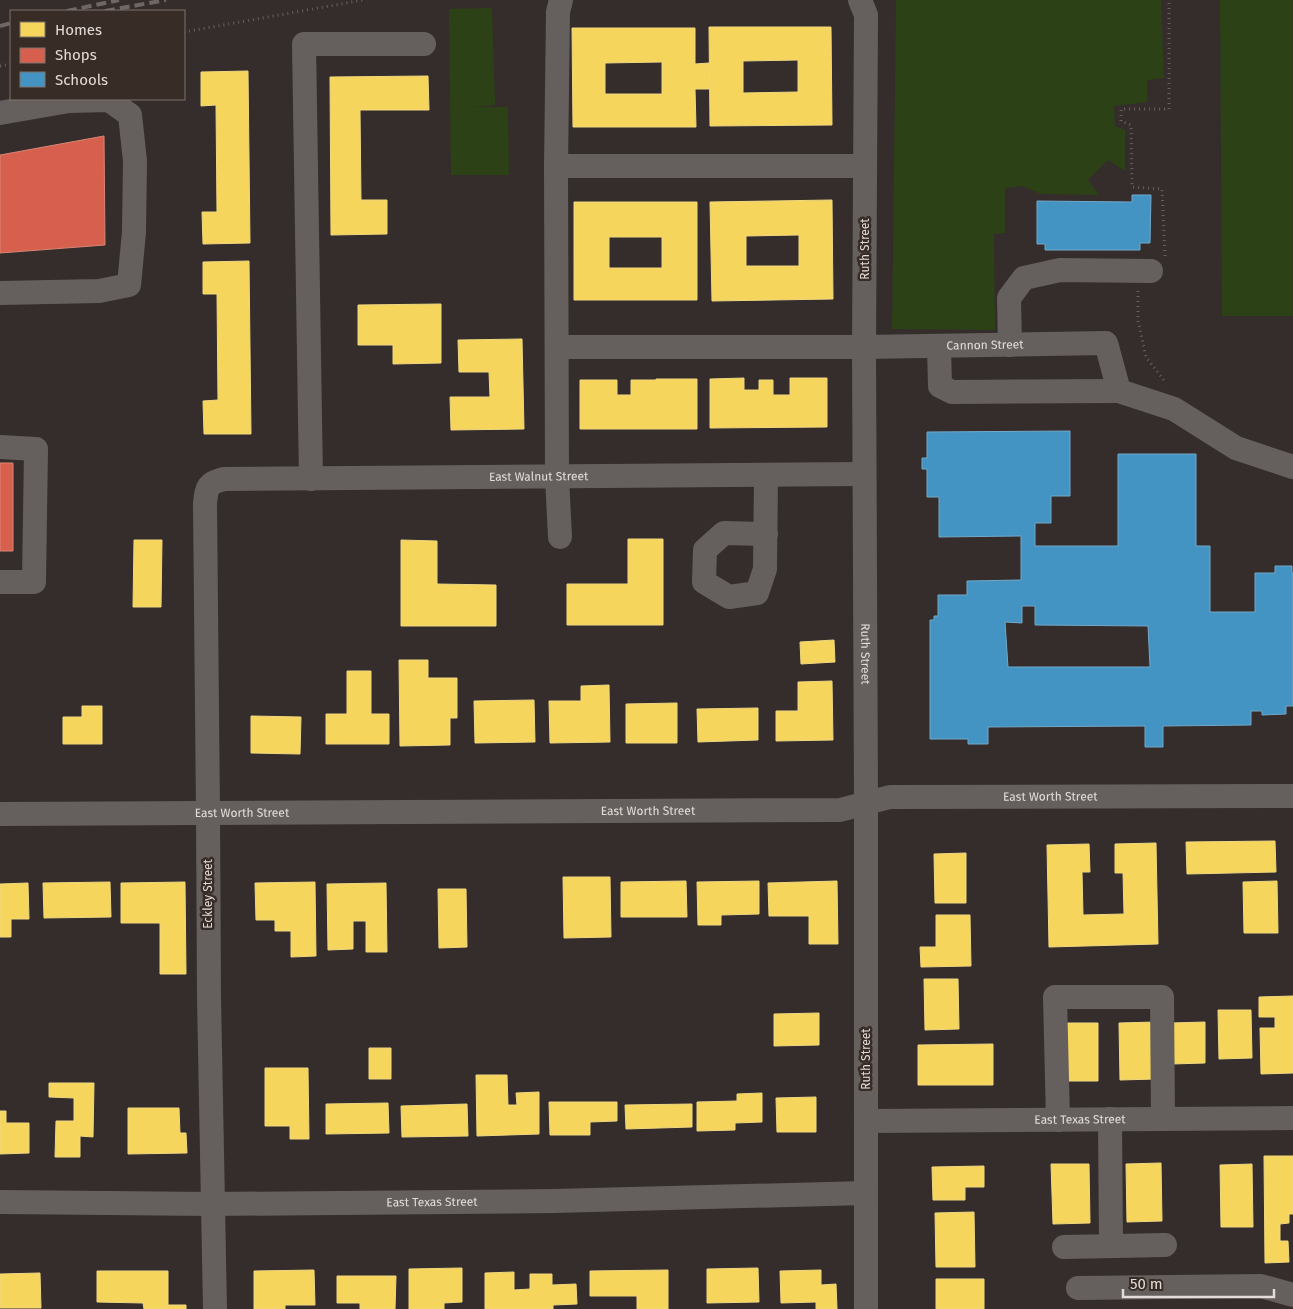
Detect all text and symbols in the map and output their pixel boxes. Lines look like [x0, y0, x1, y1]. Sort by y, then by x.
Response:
legend [10, 10, 185, 100]
text: Homes [55, 21, 102, 39]
text: Shops [55, 46, 97, 64]
text: Schools [55, 71, 108, 89]
street label: Ruth Street [858, 218, 872, 280]
street label: Cannon Street [946, 337, 1024, 353]
street label: East Walnut Street [489, 469, 589, 484]
street label: Ruth Street [858, 623, 872, 685]
street label: East Worth Street [1003, 789, 1098, 804]
street label: East Worth Street [601, 804, 696, 818]
street label: East Worth Street [195, 806, 290, 820]
street label: Eckley Street [201, 859, 215, 929]
street label: Ruth Street [859, 1028, 873, 1090]
street label: East Texas Street [1034, 1112, 1126, 1127]
street label: East Texas Street [386, 1195, 478, 1209]
scale bar [1123, 1266, 1274, 1298]
text: 50 m [1130, 1275, 1163, 1293]

